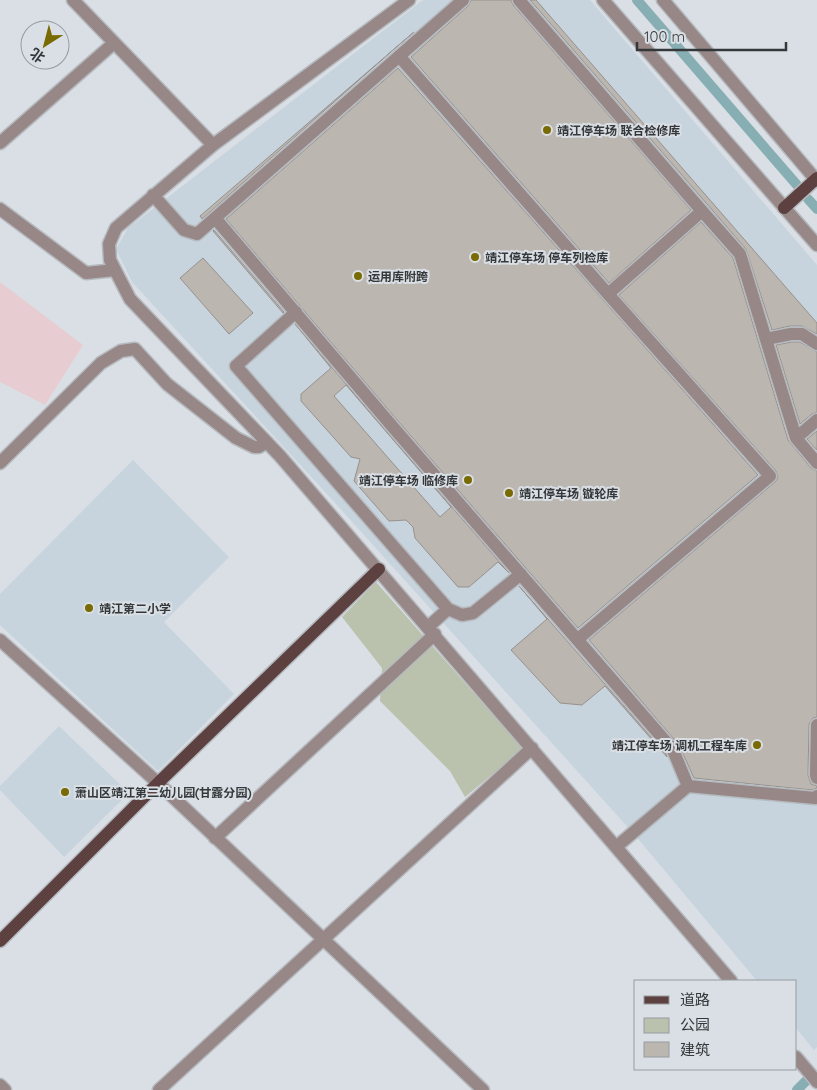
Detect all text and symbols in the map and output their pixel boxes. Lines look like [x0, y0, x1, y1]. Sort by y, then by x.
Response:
north arrow [20, 20, 70, 70]
scale bar [637, 20, 786, 52]
text: 100 m [644, 27, 685, 46]
text: 北 [26, 44, 48, 67]
place label: 靖江停车场 联合检修库 [557, 123, 680, 138]
marker: 靖江停车场 联合检修库 [541, 124, 553, 136]
place label: 靖江停车场 停车列检库 [485, 250, 608, 265]
marker: 靖江停车场 停车列检库 [469, 251, 481, 263]
place label: 运用库附跨 [368, 269, 428, 284]
marker: 运用库附跨 [352, 270, 364, 282]
place label: 靖江停车场 临修库 [359, 473, 458, 488]
marker: 靖江停车场 临修库 [462, 474, 474, 486]
place label: 靖江停车场 镟轮库 [519, 486, 618, 501]
marker: 靖江停车场 镟轮库 [503, 487, 515, 499]
place label: 靖江第二小学 [99, 601, 171, 616]
marker: 靖江第二小学 [83, 602, 95, 614]
place label: 靖江停车场 调机工程车库 [612, 738, 747, 753]
marker: 靖江停车场 调机工程车库 [751, 739, 763, 751]
place label: 萧山区靖江第二幼儿园(甘露分园) [75, 785, 252, 800]
marker: 萧山区靖江第二幼儿园(甘露分园) [59, 786, 71, 798]
legend [634, 980, 797, 1070]
text: 道路 [680, 990, 710, 1009]
text: 公园 [680, 1015, 710, 1034]
text: 建筑 [680, 1040, 710, 1059]

